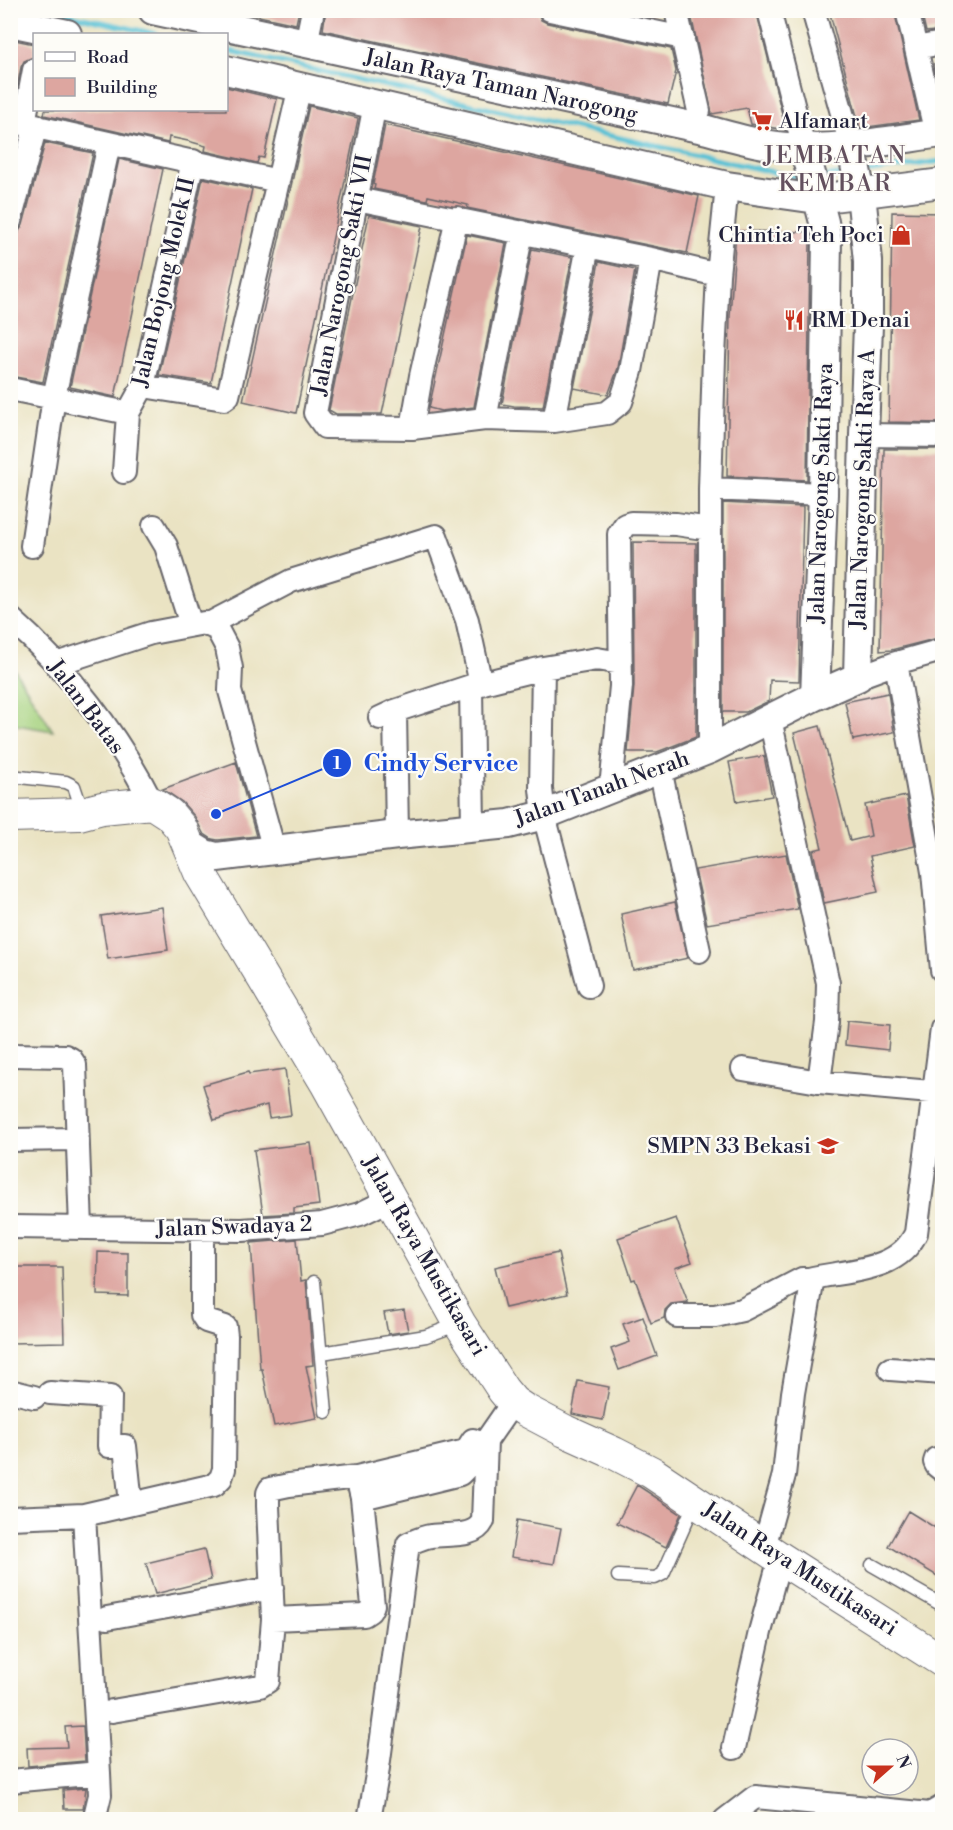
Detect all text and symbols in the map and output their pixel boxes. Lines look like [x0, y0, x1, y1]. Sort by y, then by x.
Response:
legend [33, 33, 228, 111]
street label: Jalan Raya Taman Narogong [361, 44, 641, 128]
text: Road [87, 46, 130, 69]
text: Building [86, 76, 158, 99]
place label: Alfamart [778, 108, 868, 135]
supermarket icon: Alfamart [750, 109, 774, 133]
district label: JEMBATAN KEMBAR [762, 141, 907, 199]
street label: Jalan Narogong Sakti VII [305, 152, 379, 399]
street label: Jalan Bojong Molek II [127, 174, 201, 390]
place label: Chintia Teh Poci [718, 222, 884, 249]
shop icon: Chintia Teh Poci [889, 223, 913, 247]
place label: RM Denai [811, 307, 910, 334]
restaurant icon: RM Denai [782, 308, 806, 332]
street label: Jalan Narogong Sakti Raya A [845, 348, 881, 630]
street label: Jalan Narogong Sakti Raya [803, 361, 839, 625]
street label: Jalan Batas [41, 654, 130, 760]
callout: Cindy Service [322, 742, 530, 784]
street label: Jalan Tanah Nerah [510, 745, 693, 833]
text: Cindy Service [364, 749, 519, 779]
text: 1 [333, 752, 342, 775]
place label: SMPN 33 Bekasi [647, 1133, 811, 1160]
school or university icon: SMPN 33 Bekasi [816, 1134, 840, 1158]
street label: Jalan Raya Mustikasari [355, 1150, 492, 1361]
street label: Jalan Swadaya 2 [154, 1211, 313, 1243]
street label: Jalan Raya Mustikasari [697, 1495, 902, 1642]
north arrow [860, 1737, 920, 1797]
text: N [891, 1752, 915, 1772]

